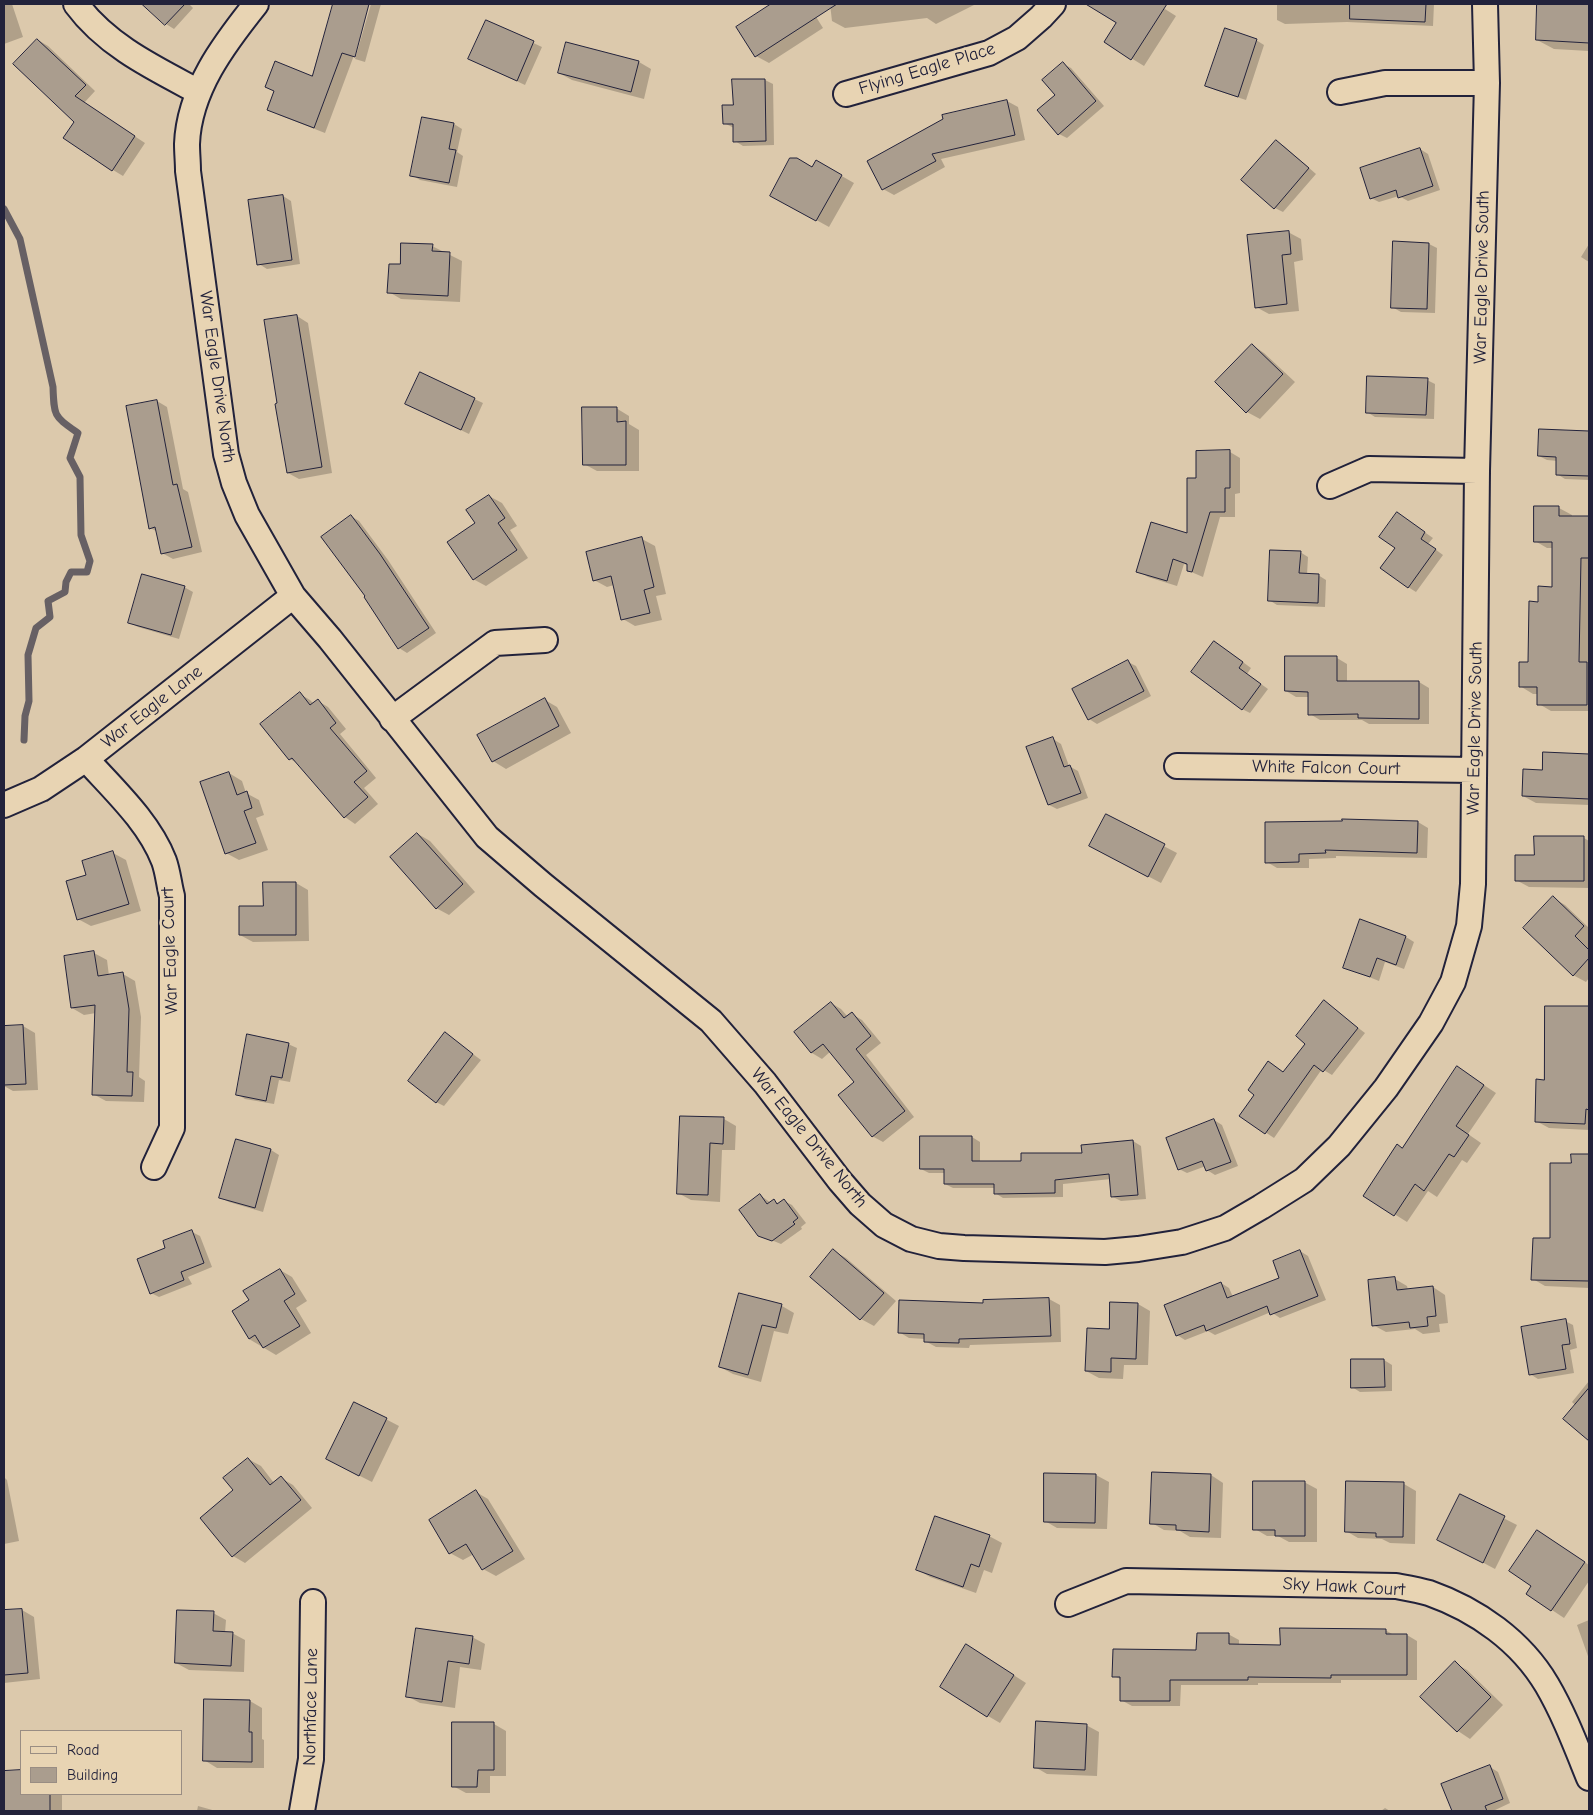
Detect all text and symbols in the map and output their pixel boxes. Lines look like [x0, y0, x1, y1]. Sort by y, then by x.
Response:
street label: Flying Eagle Place [856, 38, 998, 100]
street label: War Eagle Drive South [1470, 190, 1494, 364]
street label: War Eagle Drive North [194, 290, 240, 464]
street label: War Eagle Drive South [1463, 641, 1487, 815]
street label: War Eagle Lane [97, 661, 207, 753]
street label: White Falcon Court [1252, 756, 1400, 780]
street label: War Eagle Court [157, 887, 183, 1015]
street label: War Eagle Drive North [746, 1064, 872, 1212]
street label: Sky Hawk Court [1282, 1573, 1406, 1601]
street label: Northface Lane [299, 1648, 323, 1766]
legend [20, 1730, 182, 1795]
text: Road [67, 1741, 99, 1759]
text: Building [67, 1766, 118, 1784]

